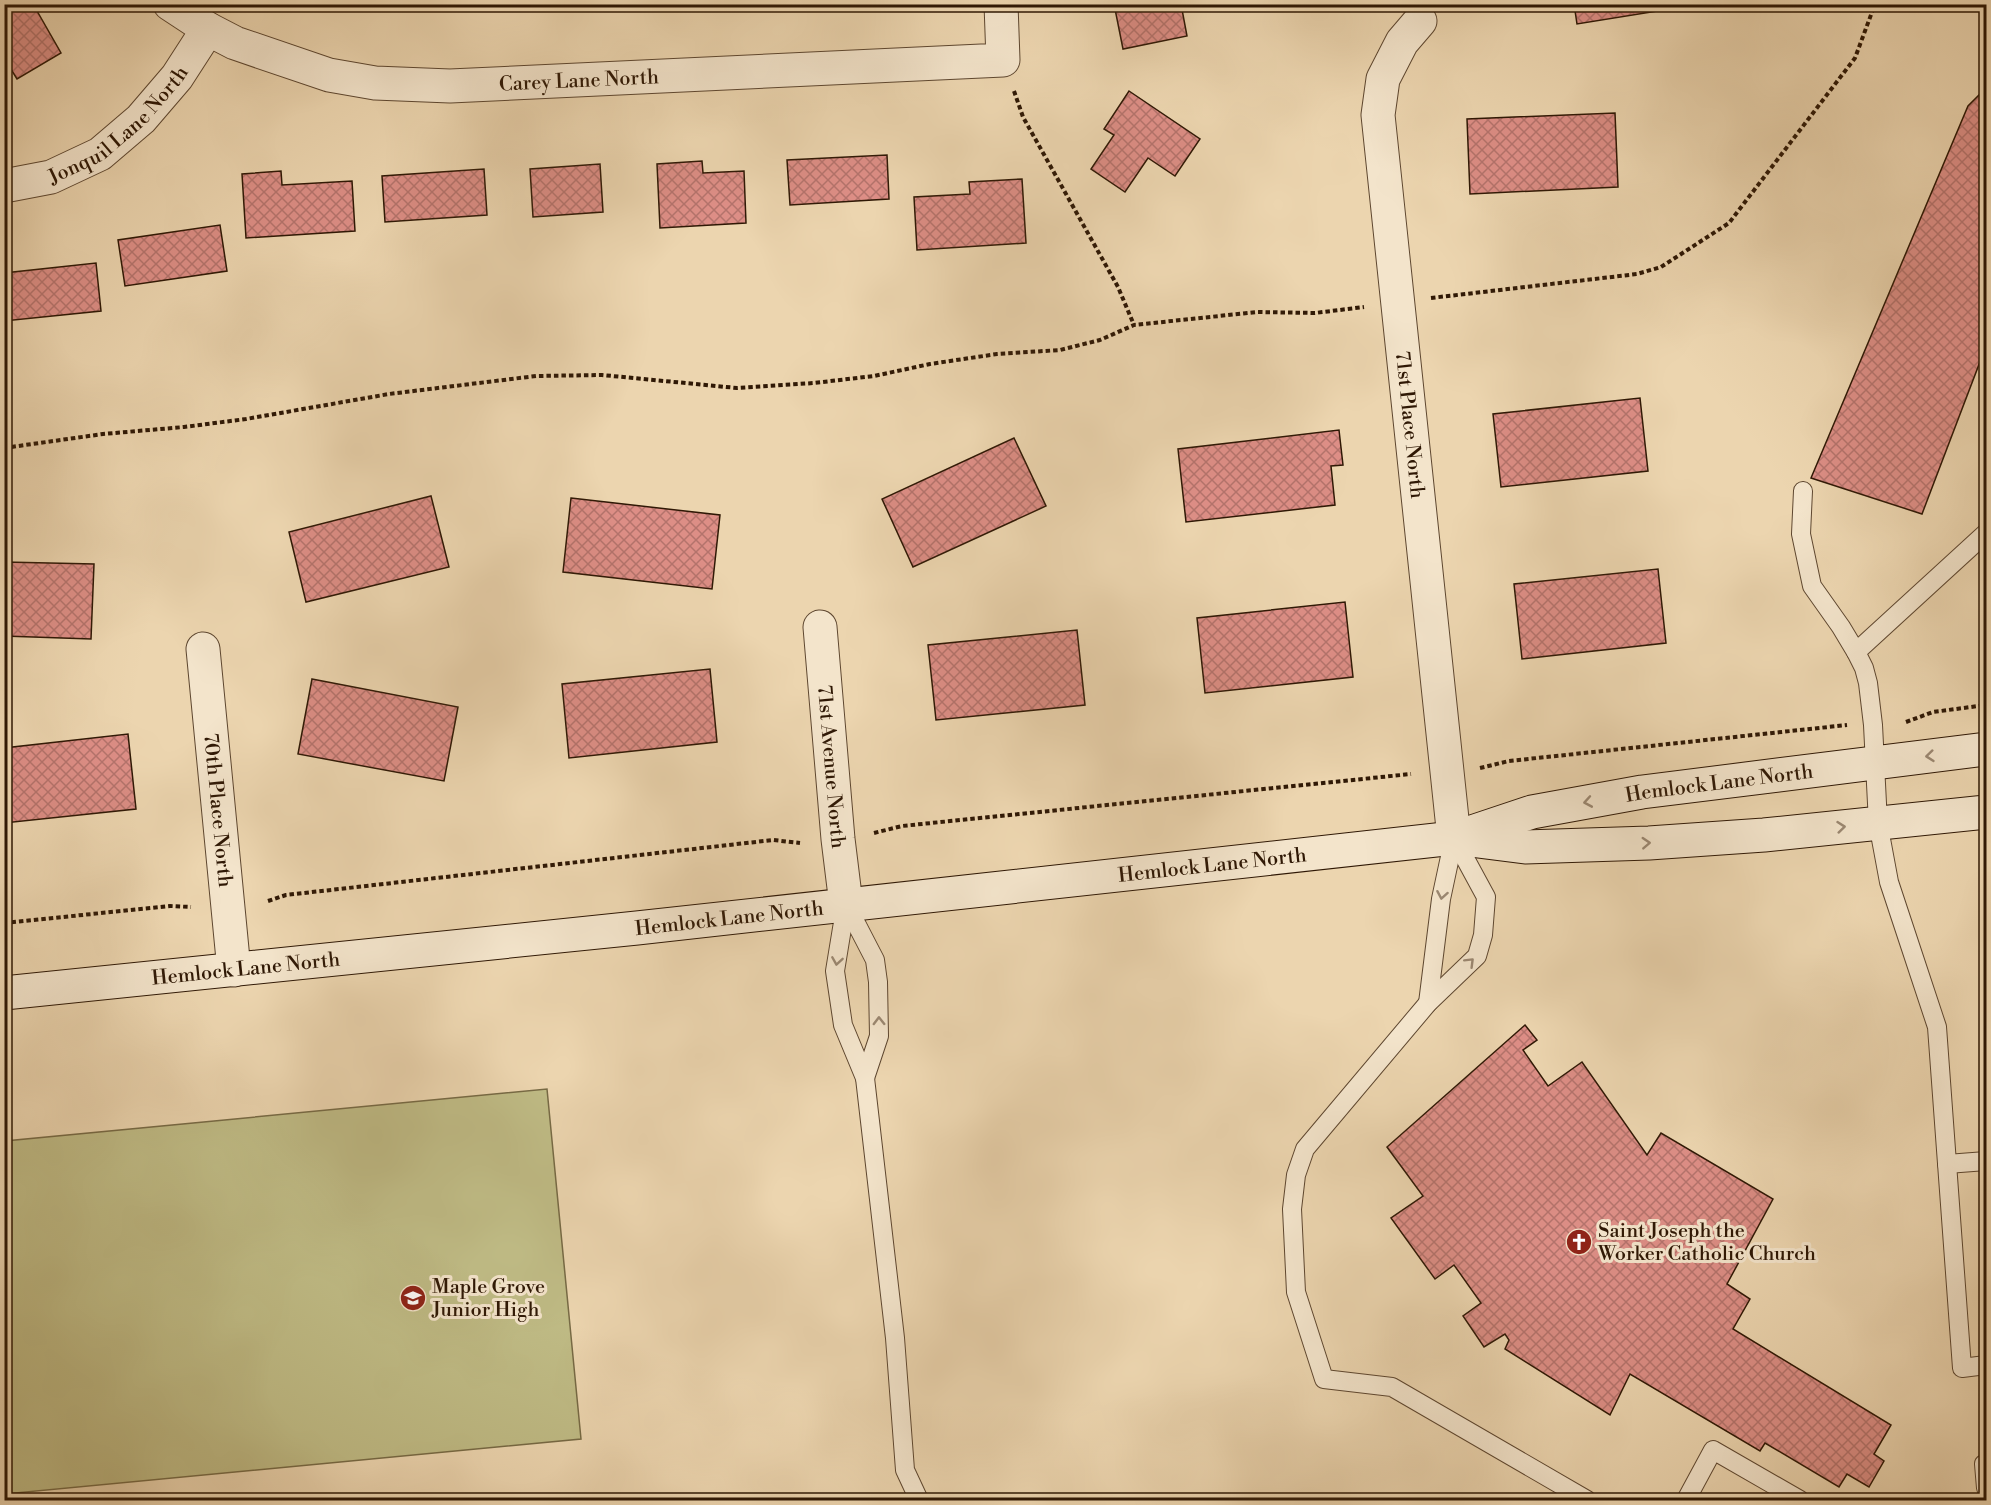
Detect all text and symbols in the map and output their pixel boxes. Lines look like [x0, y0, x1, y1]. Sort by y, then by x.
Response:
street label: Jonquil Lane North [44, 62, 195, 191]
street label: Carey Lane North [498, 65, 660, 98]
street label: 71st Place North [1389, 350, 1429, 500]
street label: 71st Avenue North [811, 684, 850, 850]
street label: 70th Place North [197, 732, 237, 889]
one-way arrow [1926, 749, 1935, 761]
street label: Hemlock Lane North [1623, 760, 1815, 809]
one-way arrow [1583, 795, 1592, 807]
one-way arrow [1836, 821, 1845, 834]
one-way arrow [1642, 837, 1651, 850]
street label: Hemlock Lane North [1117, 843, 1308, 889]
one-way arrow [1436, 890, 1449, 900]
street label: Hemlock Lane North [634, 897, 825, 942]
street label: Hemlock Lane North [150, 948, 341, 992]
one-way arrow [831, 957, 843, 966]
one-way arrow [1463, 959, 1474, 970]
one-way arrow [872, 1017, 885, 1026]
place label: Saint Joseph the Worker Catholic Church [1597, 1219, 1816, 1267]
church icon: Saint Joseph the Worker Catholic Church [1564, 1227, 1594, 1257]
place label: Maple Grove Junior High [431, 1275, 545, 1323]
school or university icon: Maple Grove Junior High [398, 1283, 428, 1313]

